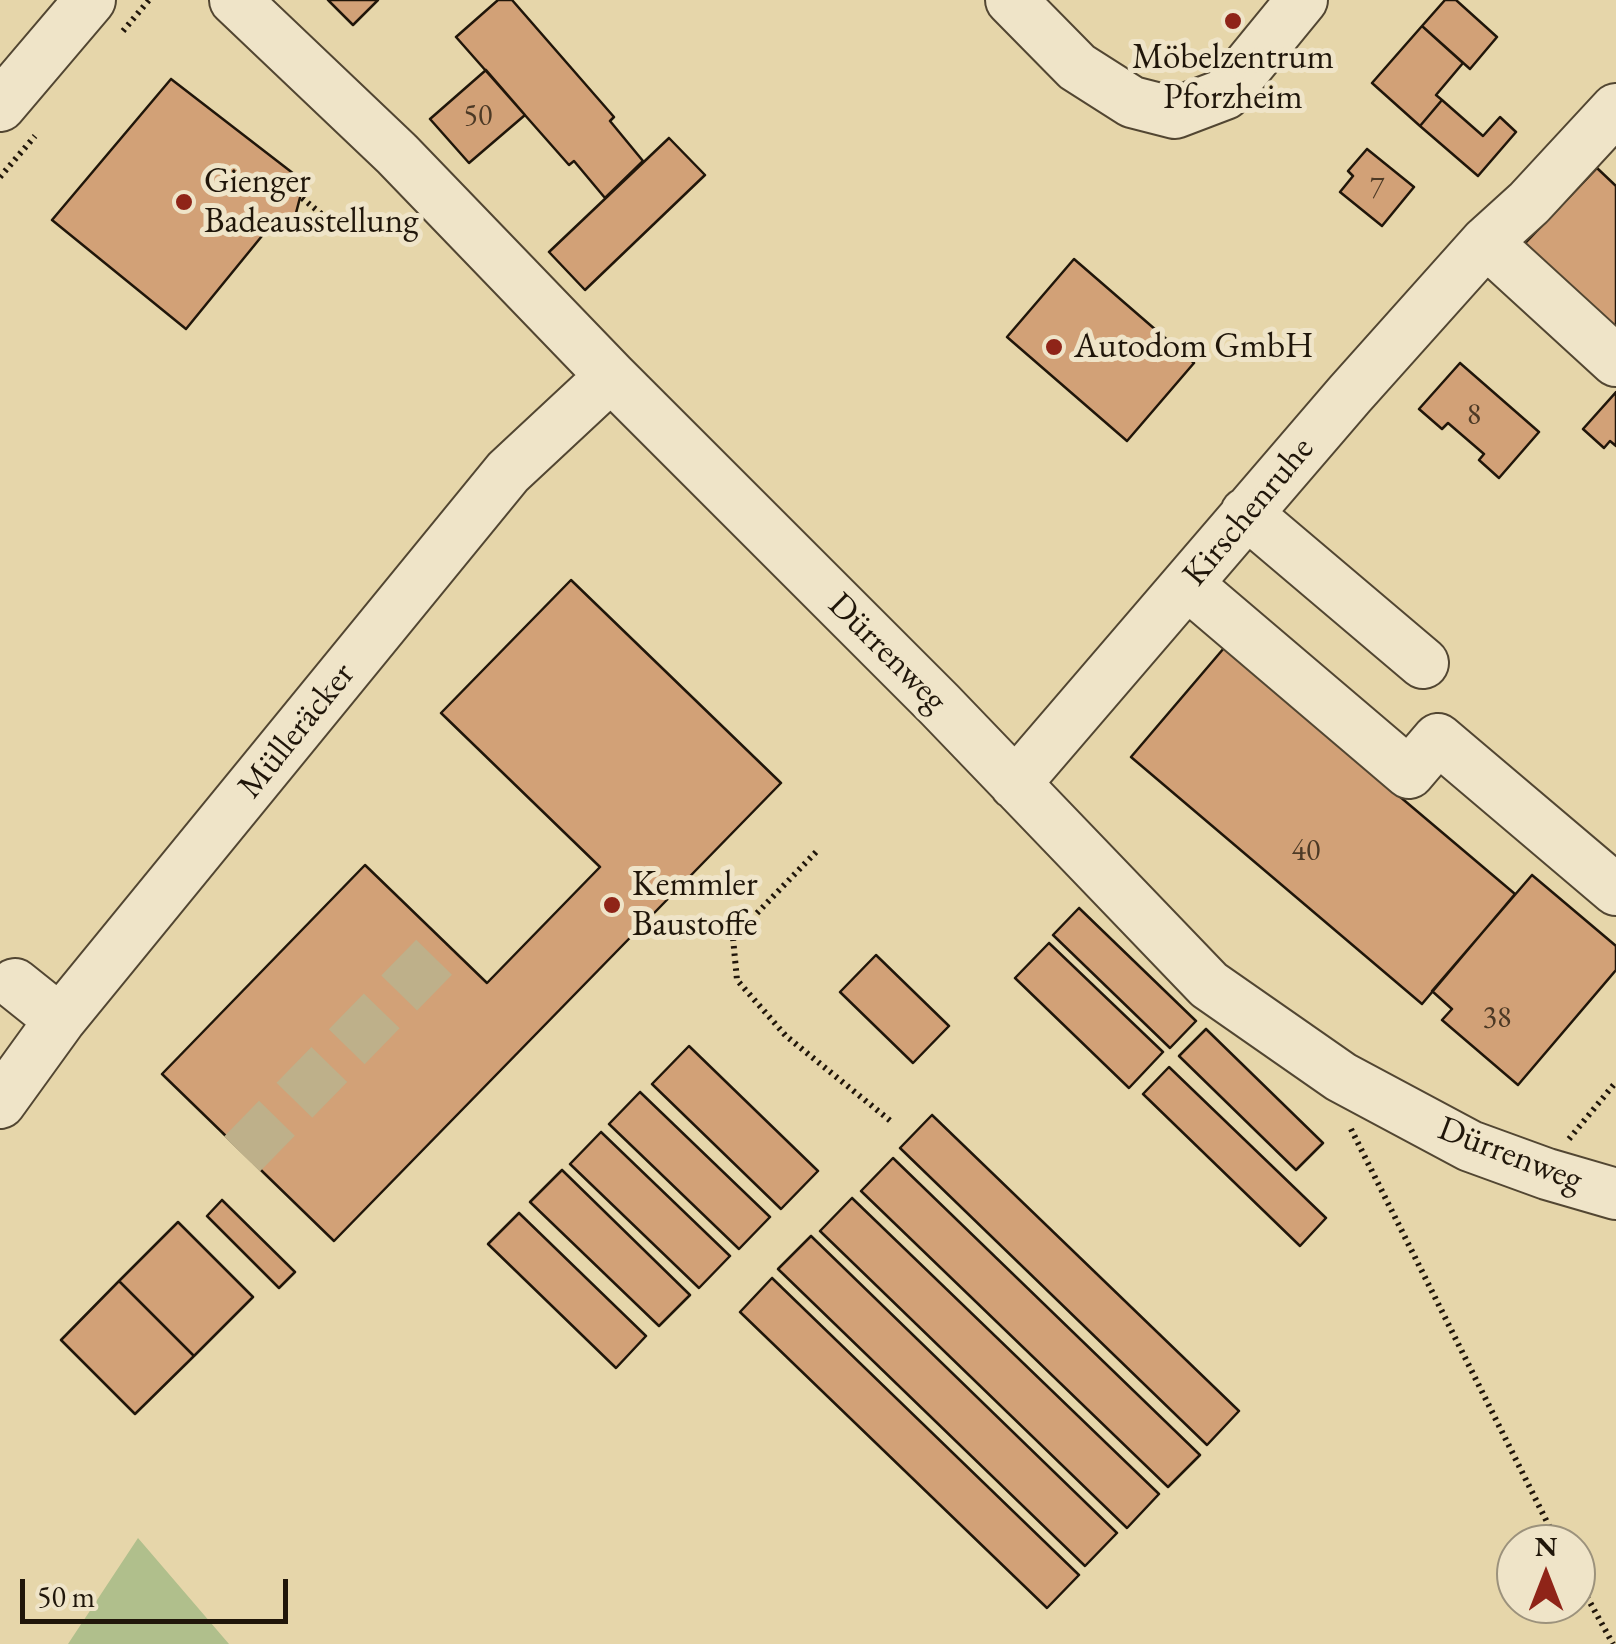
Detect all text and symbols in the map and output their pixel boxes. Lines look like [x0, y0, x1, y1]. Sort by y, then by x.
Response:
marker: Möbelzentrum Pforzheim [1222, 10, 1244, 32]
place label: Möbelzentrum Pforzheim [1132, 37, 1334, 119]
house number: 50 [464, 99, 492, 135]
place label: Gienger Badeausstellung [204, 161, 418, 243]
house number: 7 [1370, 171, 1384, 207]
marker: Gienger Badeausstellung [173, 191, 195, 213]
place label: Autodom GmbH [1074, 326, 1313, 368]
marker: Autodom GmbH [1043, 336, 1065, 358]
house number: 8 [1467, 398, 1481, 434]
street label: Kirschenruhe [1175, 429, 1323, 595]
street label: Dürrenweg [819, 585, 955, 721]
street label: Mülleräcker [230, 655, 364, 807]
house number: 40 [1292, 834, 1320, 870]
place label: Kemmler Baustoffe [632, 864, 758, 946]
marker: Kemmler Baustoffe [601, 894, 623, 916]
house number: 38 [1483, 1001, 1511, 1037]
street label: Dürrenweg [1432, 1108, 1588, 1202]
north arrow [1496, 1524, 1596, 1624]
text: N [1535, 1528, 1557, 1564]
scale bar [25, 1559, 292, 1621]
text: 50 m [37, 1577, 95, 1616]

